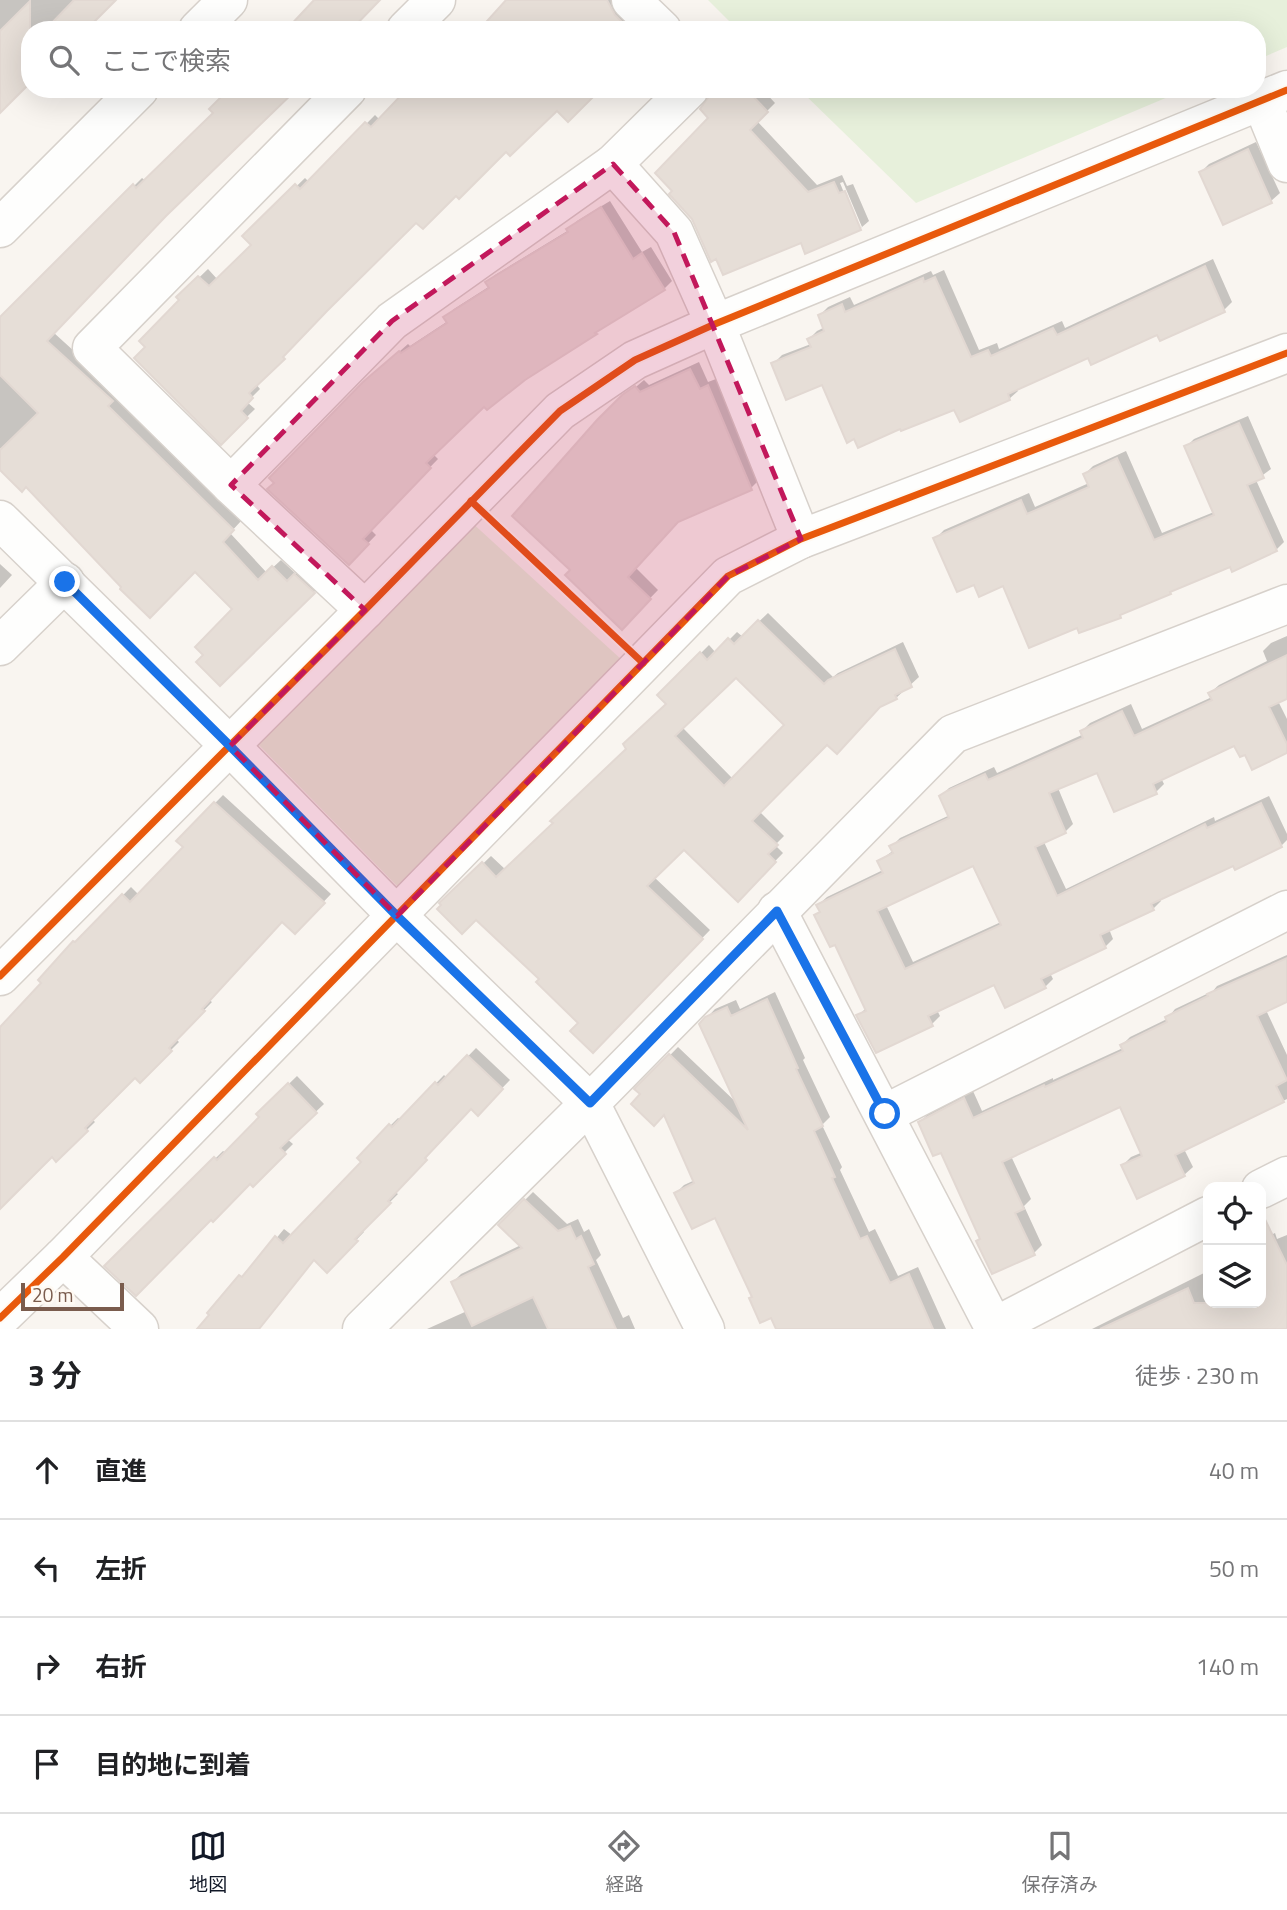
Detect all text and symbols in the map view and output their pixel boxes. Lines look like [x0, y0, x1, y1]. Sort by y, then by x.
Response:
search box [21, 21, 1266, 98]
icon: search [45, 41, 83, 79]
text: ここで検索 [101, 41, 231, 80]
route end [49, 566, 80, 597]
route start [869, 1098, 900, 1129]
map controls [1203, 1182, 1266, 1308]
button: locate [1203, 1182, 1266, 1245]
button: layers [1203, 1245, 1266, 1308]
scale bar [21, 1280, 124, 1312]
text: 20 m [32, 1280, 73, 1309]
text: 3 分 [28, 1352, 81, 1398]
text: 徒歩 · 230 m [1135, 1358, 1259, 1393]
icon: ahead [28, 1451, 66, 1489]
text: 直進 [95, 1451, 147, 1490]
text: 40 m [1209, 1453, 1259, 1488]
icon: left [28, 1549, 66, 1587]
text: 左折 [95, 1549, 147, 1588]
text: 50 m [1209, 1551, 1259, 1586]
icon: right [28, 1647, 66, 1685]
text: 右折 [95, 1647, 147, 1686]
text: 140 m [1196, 1649, 1259, 1684]
icon: arrive [28, 1745, 66, 1783]
text: 目的地に到着 [95, 1745, 251, 1784]
tab: 地図 [189, 1827, 227, 1898]
tab: 経路 [605, 1827, 644, 1898]
tab: 保存済み [1022, 1827, 1098, 1898]

